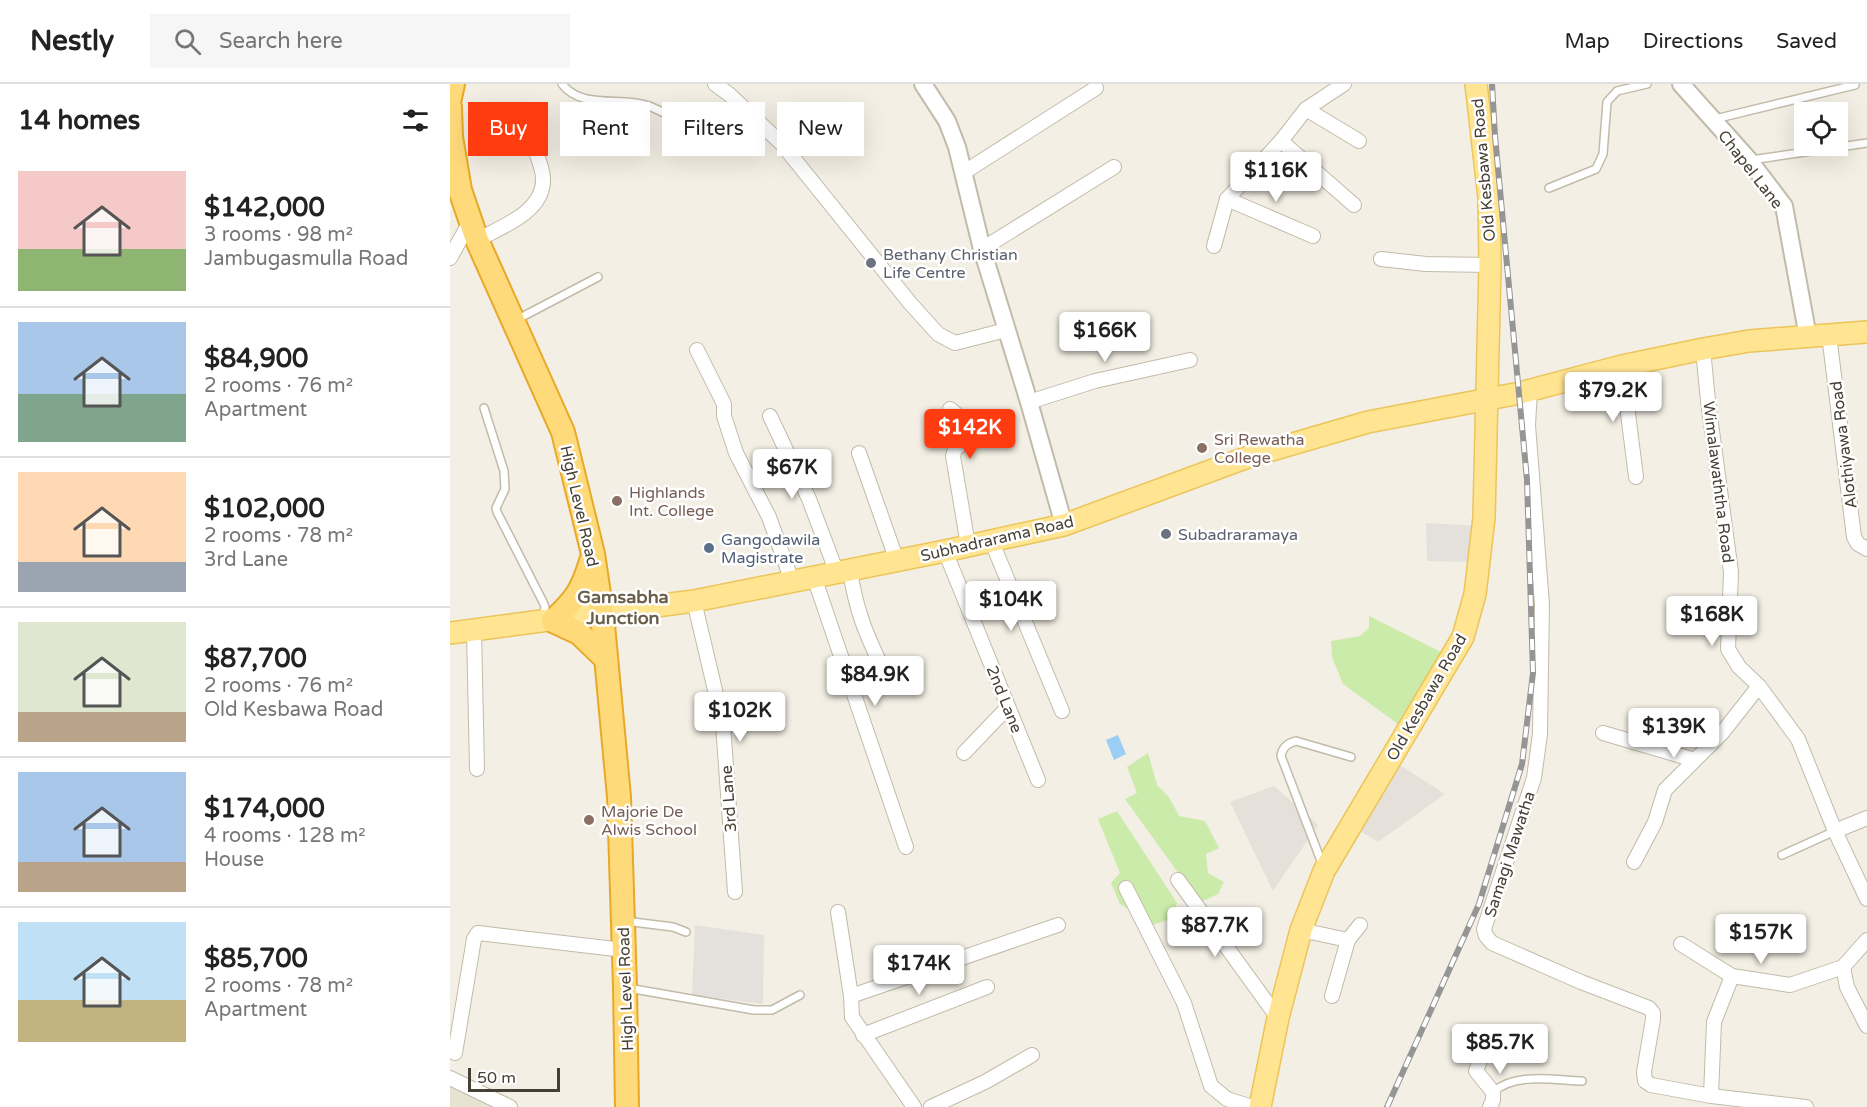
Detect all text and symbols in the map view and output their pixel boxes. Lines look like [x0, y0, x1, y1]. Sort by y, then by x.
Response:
search box [150, 14, 570, 68]
text: Nestly [30, 24, 114, 58]
icon: search [171, 25, 204, 58]
text: Search here [219, 28, 343, 54]
text: Map [1564, 29, 1610, 54]
text: Directions [1643, 29, 1743, 54]
text: Saved [1776, 29, 1837, 54]
street label: Old Kesbawa Road [1468, 98, 1500, 242]
chip: Buy [468, 102, 548, 156]
chip: Rent [560, 102, 650, 156]
chip: Filters [662, 102, 765, 156]
chip: New [777, 102, 864, 156]
map controls [1794, 102, 1848, 156]
button: locate [1794, 102, 1848, 156]
icon: filters [399, 104, 432, 137]
text: 14 homes [18, 105, 140, 136]
street label: Chapel Lane [1713, 126, 1787, 213]
pin: $116K [1234, 152, 1318, 203]
text: $116K [1244, 159, 1308, 183]
text: $142,000 [204, 192, 325, 223]
icon: home [66, 195, 138, 267]
text: 3 rooms · 98 m² [204, 223, 353, 247]
place label: Bethany Christian Life Centre [883, 245, 1018, 283]
text: Jambugasmulla Road [204, 247, 408, 271]
marker: Bethany Christian Life Centre [864, 256, 878, 270]
pin: $166K [1063, 312, 1147, 363]
text: $166K [1073, 319, 1137, 343]
text: $84,900 [204, 343, 308, 374]
icon: home [66, 346, 138, 418]
pin: $79.2K [1564, 372, 1662, 423]
text: 2 rooms · 76 m² [204, 374, 353, 398]
text: $79.2K [1579, 379, 1647, 403]
street label: Alothiyawa Road [1826, 380, 1862, 510]
text: Apartment [204, 398, 307, 422]
street label: Wimalawaththa Road [1698, 400, 1738, 564]
pin: $142K [928, 409, 1012, 460]
text: $142K [938, 416, 1002, 440]
place label: Sri Rewatha College [1214, 430, 1305, 468]
marker: Sri Rewatha College [1195, 441, 1209, 455]
street label: High Level Road [555, 444, 603, 569]
pin: $67K [756, 449, 828, 500]
text: $67K [767, 456, 817, 480]
place label: Highlands Int. College [629, 483, 714, 521]
text: $102,000 [204, 493, 325, 524]
marker: Highlands Int. College [610, 494, 624, 508]
icon: home [66, 496, 138, 568]
street label: Subhadrarama Road [919, 512, 1076, 566]
text: 2 rooms · 78 m² [204, 524, 353, 548]
place label: Subadraramaya [1178, 525, 1298, 545]
marker: Subadraramaya [1159, 527, 1173, 541]
place label: Gangodawila Magistrate [721, 530, 820, 568]
marker: Gangodawila Magistrate [702, 541, 716, 555]
text: 3rd Lane [204, 548, 288, 572]
pin: $104K [969, 581, 1053, 632]
district label: Gamsabha Junction [577, 586, 669, 629]
text: $104K [979, 588, 1043, 612]
pin: $168K [1670, 596, 1754, 647]
text: $168K [1680, 603, 1744, 627]
street label: Old Kesbawa Road [1382, 630, 1471, 765]
text: $87,700 [204, 643, 307, 674]
icon: home [66, 646, 138, 718]
pin: $84.9K [826, 656, 924, 707]
text: $84.9K [841, 663, 909, 687]
street label: 2nd Lane [981, 663, 1027, 736]
text: 2 rooms · 76 m² [204, 674, 353, 698]
pin: $102K [698, 692, 782, 743]
text: Old Kesbawa Road [204, 698, 383, 722]
text: $102K [708, 699, 772, 723]
pin: $139K [1632, 708, 1716, 759]
text: $139K [1642, 715, 1706, 739]
street label: 3rd Lane [717, 765, 741, 833]
street label: Samagi Mawatha [1480, 789, 1540, 920]
text: $174,000 [204, 793, 325, 824]
icon: home [66, 796, 138, 868]
place label: Majorie De Alwis School [601, 802, 697, 840]
marker: Majorie De Alwis School [582, 813, 596, 827]
text: 4 rooms · 128 m² [204, 824, 366, 848]
text: House [204, 848, 264, 872]
pin: $87.7K [1166, 907, 1264, 958]
text: $87.7K [1181, 914, 1249, 938]
pin: $157K [1719, 914, 1803, 965]
text: $157K [1729, 921, 1793, 945]
street label: High Level Road [614, 927, 638, 1051]
text: $85,700 [204, 943, 308, 974]
pin: $174K [877, 945, 961, 996]
icon: home [66, 946, 138, 1018]
text: $174K [887, 952, 951, 976]
text: 2 rooms · 78 m² [204, 974, 353, 998]
text: Apartment [204, 998, 307, 1022]
pin: $85.7K [1451, 1024, 1549, 1075]
text: $85.7K [1466, 1031, 1534, 1055]
scale bar [468, 1065, 560, 1092]
text: 50 m [477, 1068, 516, 1088]

